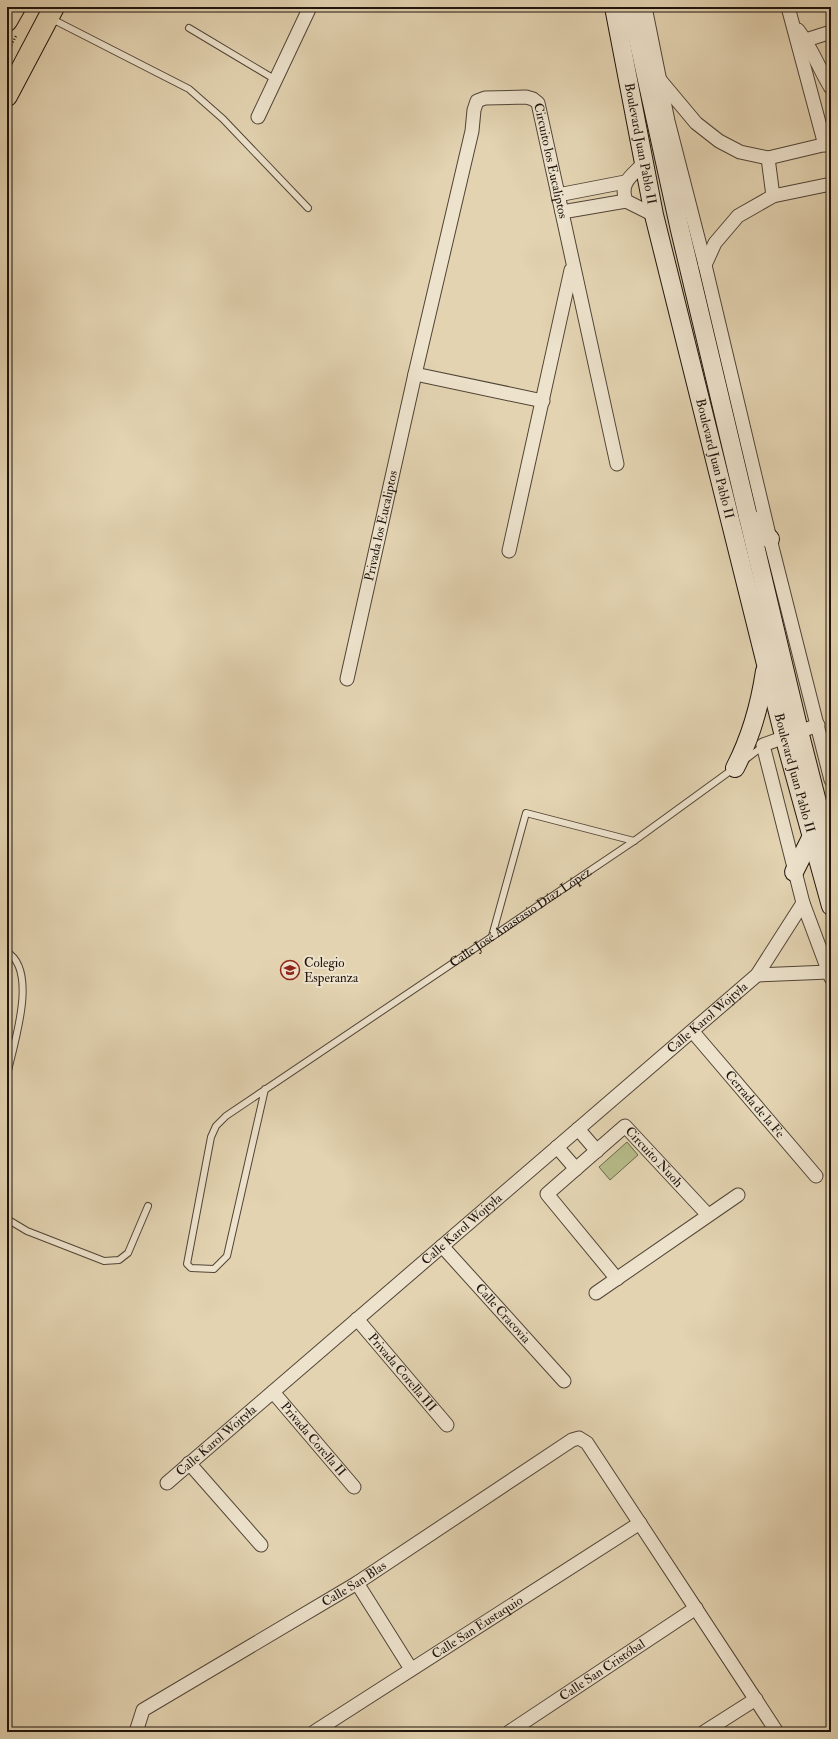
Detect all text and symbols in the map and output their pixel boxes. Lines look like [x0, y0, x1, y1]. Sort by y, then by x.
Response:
street label: Boulevard Juan Pablo II [621, 81, 660, 206]
street label: Circuito los Eucaliptos [530, 101, 571, 221]
street label: Boulevard Juan Pablo II [692, 397, 738, 521]
street label: Privada los Eucaliptos [361, 468, 401, 583]
street label: Boulevard Juan Pablo II [771, 711, 818, 834]
street label: Calle José Anastasio Díaz López [447, 864, 595, 971]
place label: Colegio Esperanza [304, 955, 359, 987]
school or university icon: Colegio Esperanza [279, 959, 301, 981]
street label: Calle Karol Wojtyła [664, 978, 751, 1057]
street label: Cerrada de la Fe [721, 1067, 788, 1142]
street label: Circuito Nuoh [622, 1123, 686, 1191]
street label: Calle Karol Wojtyła [418, 1190, 506, 1268]
street label: Calle Cracovia [472, 1280, 535, 1347]
street label: Privada Corella III [365, 1330, 440, 1415]
street label: Privada Corella II [277, 1399, 349, 1480]
street label: Calle Karol Wojtyła [173, 1401, 260, 1480]
street label: Calle San Blas [319, 1557, 390, 1610]
street label: Calle San Eustaquio [429, 1592, 526, 1662]
street label: Calle San Cristóbal [556, 1636, 649, 1704]

